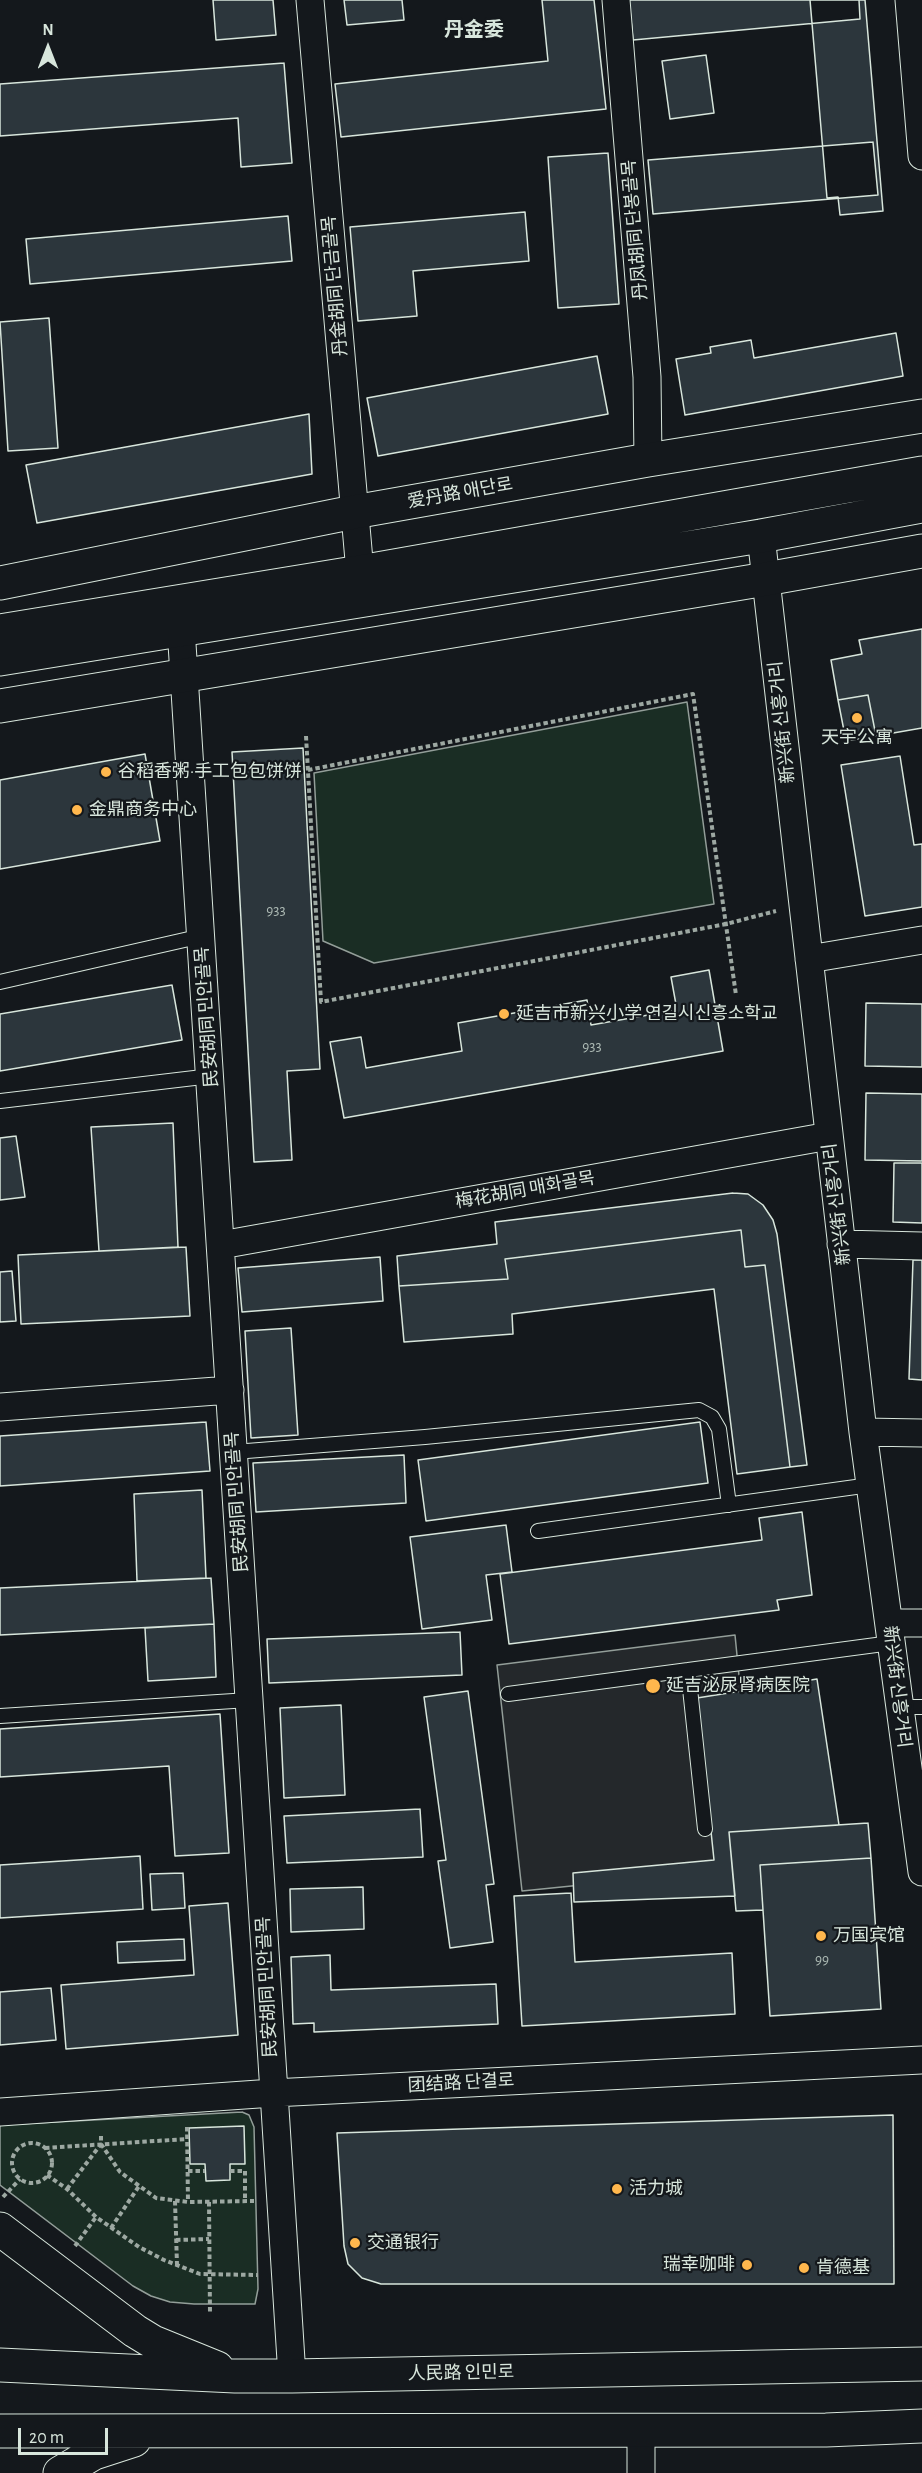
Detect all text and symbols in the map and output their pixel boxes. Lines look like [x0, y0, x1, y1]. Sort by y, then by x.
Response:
north arrow [18, 18, 78, 78]
district label: 丹金委 [444, 18, 504, 42]
text: N [42, 22, 54, 38]
street label: 丹凤胡同 단봉골목 [618, 159, 652, 301]
street label: 丹金胡同 단금골목 [318, 215, 352, 357]
street label: 爱丹路 애단로 [406, 473, 514, 513]
street label: 新兴街 신흥거리 [765, 660, 799, 784]
marker: 天宇公寓 [850, 711, 864, 725]
place label: 天宇公寓 [821, 727, 893, 749]
place label: 谷稻香粥·手工包包饼饼 [118, 761, 302, 783]
marker: 谷稻香粥·手工包包饼饼 [99, 765, 113, 779]
place label: 金鼎商务中心 [89, 799, 197, 821]
marker: 金鼎商务中心 [70, 803, 84, 817]
house number: 933 [266, 901, 286, 919]
street label: 民安胡同 민안골목 [191, 946, 223, 1088]
place label: 延吉市新兴小学 연길시신흥소학교 [516, 1003, 777, 1025]
marker: 延吉市新兴小学 연길시신흥소학교 [497, 1007, 511, 1021]
house number: 933 [582, 1037, 602, 1055]
street label: 新兴街 신흥거리 [819, 1142, 855, 1266]
street label: 梅花胡同 매화골목 [454, 1167, 596, 1213]
street label: 民安胡同 민안골목 [221, 1431, 253, 1573]
street label: 新兴街 신흥거리 [879, 1625, 915, 1749]
place label: 延吉泌尿肾病医院 [666, 1675, 810, 1697]
marker: 延吉泌尿肾病医院 [644, 1677, 662, 1695]
street label: 民安胡同 민안골목 [253, 1916, 281, 2058]
place label: 万国宾馆 [833, 1925, 905, 1947]
marker: 万国宾馆 [814, 1929, 828, 1943]
house number: 99 [815, 1950, 829, 1968]
street label: 团结路 단결로 [407, 2069, 515, 2097]
place label: 活力城 [629, 2178, 683, 2200]
marker: 活力城 [610, 2182, 624, 2196]
place label: 交通银行 [367, 2232, 439, 2254]
marker: 交通银行 [348, 2236, 362, 2250]
place label: 瑞幸咖啡 [663, 2254, 735, 2276]
place label: 肯德基 [816, 2257, 870, 2279]
marker: 瑞幸咖啡 [740, 2258, 754, 2272]
marker: 肯德基 [797, 2261, 811, 2275]
street label: 人民路 인민로 [407, 2361, 515, 2385]
scale bar [21, 2416, 111, 2454]
text: 20 m [29, 2429, 64, 2447]

